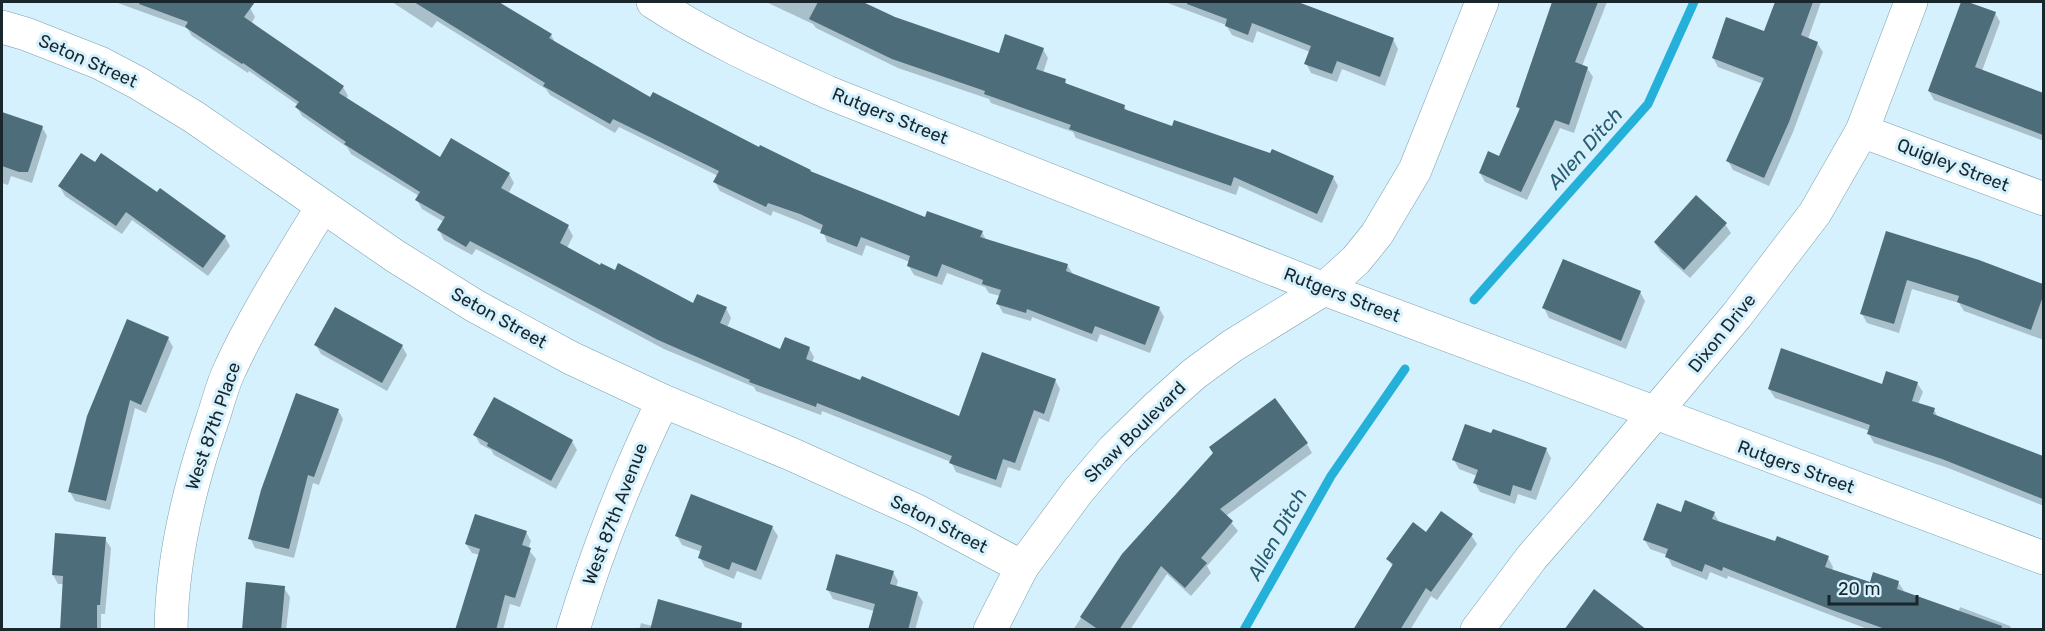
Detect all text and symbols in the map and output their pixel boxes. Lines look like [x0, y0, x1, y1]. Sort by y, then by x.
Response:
street label: Seton Street [35, 29, 141, 93]
street label: Rutgers Street [829, 83, 951, 149]
water label: Allen Ditch [1542, 102, 1628, 194]
street label: Quigley Street [1894, 134, 2012, 196]
street label: Rutgers Street [1281, 263, 1403, 327]
street label: Seton Street [447, 283, 551, 353]
street label: Dixon Drive [1684, 289, 1760, 377]
street label: West 87th Place [181, 359, 245, 493]
street label: Shaw Boulevard [1080, 377, 1190, 487]
street label: Rutgers Street [1734, 436, 1858, 498]
street label: West 87th Avenue [578, 440, 652, 588]
water label: Allen Ditch [1242, 484, 1312, 585]
street label: Seton Street [887, 490, 991, 558]
scale bar [1829, 568, 1918, 606]
text: 20 m [1838, 578, 1880, 600]

